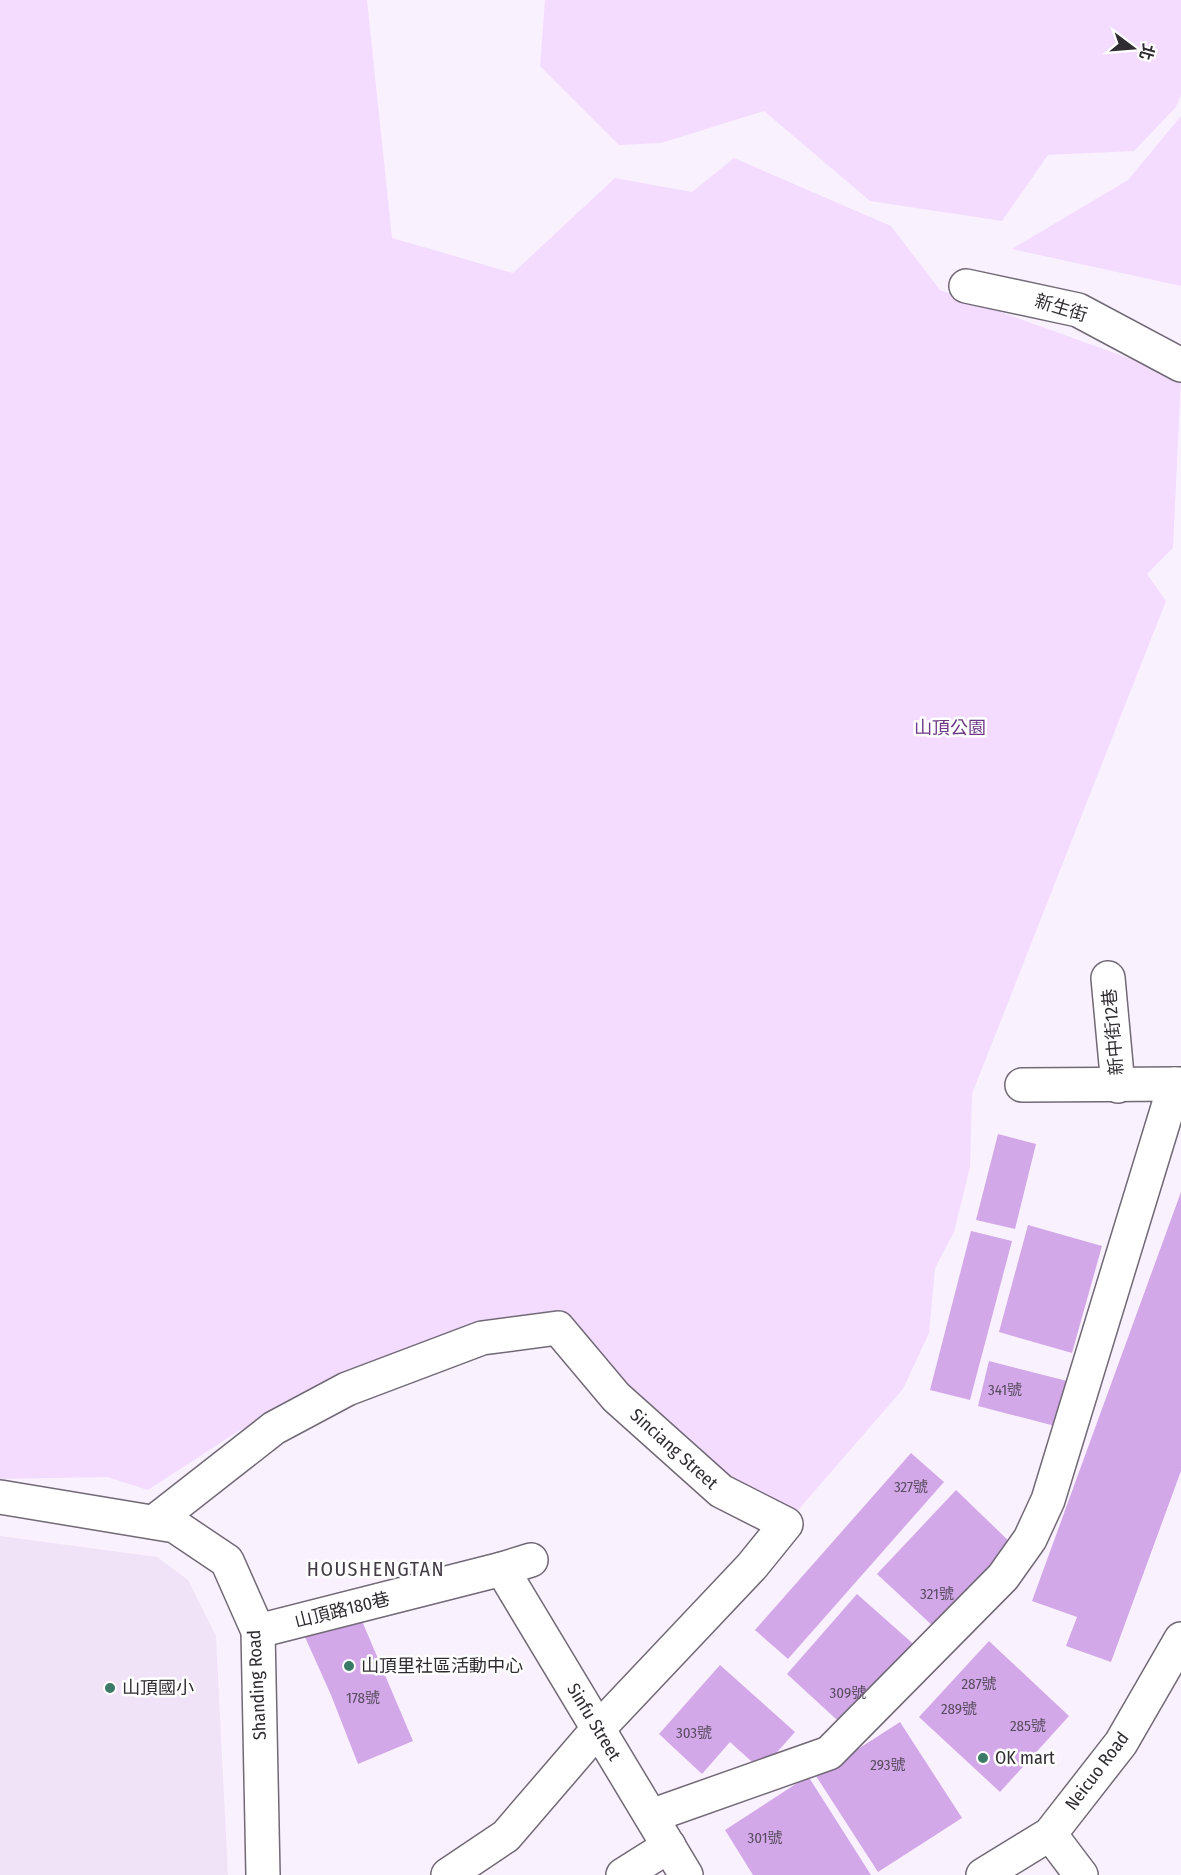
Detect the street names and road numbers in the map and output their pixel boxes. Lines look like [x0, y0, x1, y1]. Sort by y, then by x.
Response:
street label: 新生街 [1032, 290, 1090, 326]
street label: 新中街12巷 [1098, 988, 1128, 1076]
street label: Sinciang Street [626, 1404, 722, 1494]
street label: 山頂路180巷 [292, 1588, 392, 1632]
street label: Shanding Road [243, 1629, 271, 1741]
street label: Sinfu Street [562, 1679, 626, 1765]
street label: Neicuo Road [1060, 1728, 1134, 1814]

